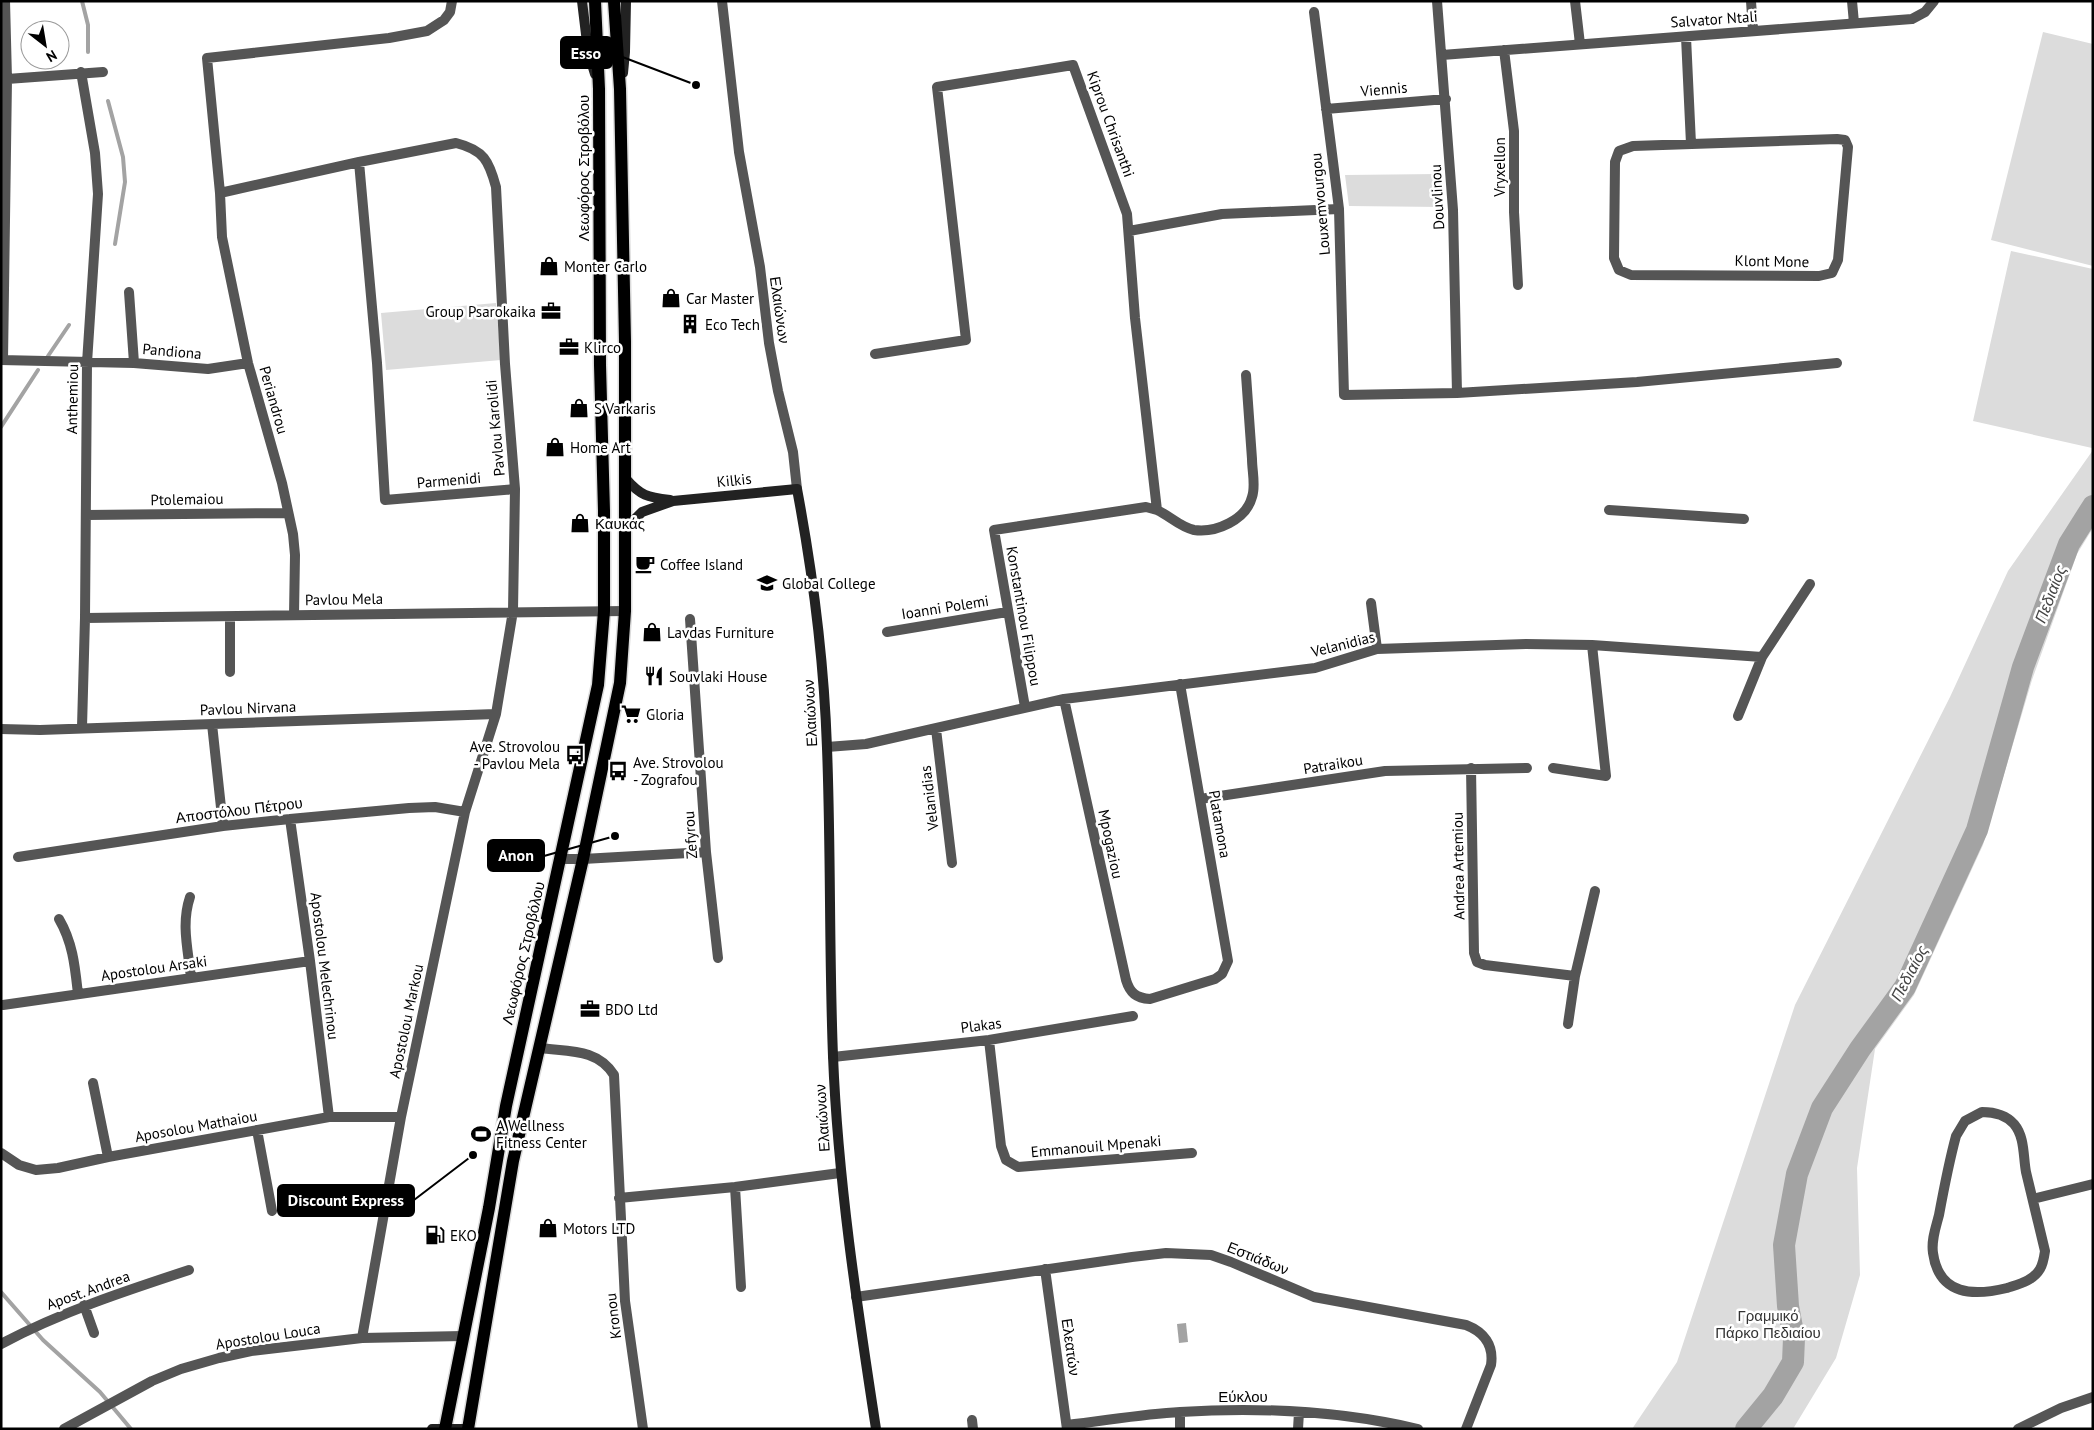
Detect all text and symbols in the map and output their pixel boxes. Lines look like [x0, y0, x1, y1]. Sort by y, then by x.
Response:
street label: Salvator Ntali [1670, 6, 1758, 32]
north arrow [20, 20, 70, 70]
callout: Esso [561, 37, 612, 68]
text: Esso [571, 43, 602, 63]
text: N [43, 46, 60, 66]
street label: Kiprou Chrisanthi [1083, 68, 1139, 180]
street label: Viennis [1359, 77, 1408, 101]
street label: Λεωφόρος Στροβόλου [574, 95, 593, 241]
street label: Vryxellon [1490, 137, 1509, 198]
street label: Louxemvourgou [1306, 152, 1334, 256]
street label: Douvlinou [1426, 164, 1448, 230]
street label: Klont Mone [1735, 251, 1809, 271]
shop icon: Monter Carlo [538, 255, 560, 277]
place label: Monter Carlo [564, 257, 647, 276]
street label: Ελαιώνων [766, 275, 794, 345]
shop icon: Car Master [660, 287, 682, 309]
place label: Car Master [686, 289, 754, 308]
office icon: Group Psarokaika [540, 300, 562, 322]
place label: Group Psarokaika [425, 302, 536, 321]
building icon: Eco Tech [679, 313, 701, 335]
place label: Eco Tech [705, 315, 760, 334]
office icon: Klirco [558, 336, 580, 358]
place label: Klirco [584, 338, 621, 357]
street label: Pandiona [142, 339, 202, 363]
street label: Anthemiou [62, 364, 82, 434]
street label: Periandrou [255, 364, 293, 436]
street label: Pavlou Karolidi [481, 379, 509, 477]
shop icon: S Varkaris [568, 397, 590, 419]
place label: S Varkaris [594, 399, 656, 418]
shop icon: Home Art [544, 436, 566, 458]
place label: Home Art [570, 438, 631, 457]
street label: Parmenidi [416, 468, 482, 492]
street label: Kilkis [716, 469, 752, 491]
street label: Ptolemaiou [150, 489, 224, 509]
shop icon: Καυκάς [569, 512, 591, 534]
place label: Καυκάς [595, 514, 645, 533]
street label: Konstantinou Filippou [1002, 545, 1046, 687]
cafe icon: Coffee Island [634, 553, 656, 575]
place label: Coffee Island [660, 555, 743, 574]
water label: Πεδιαίος [2030, 562, 2070, 626]
school or university icon: Global College [756, 572, 778, 594]
place label: Global College [782, 574, 876, 593]
street label: Pavlou Mela [305, 589, 383, 609]
street label: Ioanni Polemi [900, 591, 990, 623]
shop icon: Lavdas Furniture [641, 621, 663, 643]
place label: Lavdas Furniture [667, 623, 774, 642]
street label: Velanidias [1308, 627, 1377, 661]
restaurant icon: Souvlaki House [643, 665, 665, 687]
place label: Souvlaki House [669, 667, 768, 686]
street label: Ελαιώνων [799, 679, 821, 747]
street label: Pavlou Nirvana [199, 697, 297, 719]
supermarket icon: Gloria [620, 703, 642, 725]
place label: Gloria [646, 705, 684, 724]
place label: Ave. Strovolou - Pavlou Mela [469, 737, 560, 773]
bus stop icon: Ave. Strovolou - Pavlou Mela [564, 744, 586, 766]
street label: Patraikou [1302, 750, 1364, 778]
place label: Ave. Strovolou - Zografou [633, 753, 724, 789]
bus stop icon: Ave. Strovolou - Zografou [607, 760, 629, 782]
street label: Velanidias [916, 764, 943, 832]
street label: Platamona [1205, 789, 1235, 859]
street label: Αποστόλου Πέτρου [174, 793, 304, 827]
street label: Mpogaziou [1094, 808, 1128, 880]
street label: Zefyrou [679, 810, 701, 860]
street label: Andrea Artemiou [1448, 812, 1468, 920]
callout: Anon [488, 840, 544, 871]
text: Anon [498, 845, 534, 865]
street label: Λεωφόρος Στροβόλου [497, 880, 549, 1026]
street label: Apostolou Melechrinou [307, 891, 343, 1041]
water label: Πεδιαίος [1886, 941, 1932, 1004]
street label: Apostolou Arsaki [100, 951, 208, 985]
street label: Apostolou Markou [385, 962, 427, 1080]
office icon: BDO Ltd [579, 998, 601, 1020]
place label: BDO Ltd [605, 1000, 658, 1019]
street label: Plakas [959, 1013, 1003, 1037]
street label: Ελαιώνων [810, 1084, 834, 1152]
street label: Aposolou Mathaiou [133, 1106, 259, 1146]
place label: A Wellness Fitness Center [496, 1116, 587, 1152]
sports icon: A Wellness Fitness Center [470, 1123, 492, 1145]
street label: Emmanouil Mpenaki [1030, 1131, 1162, 1161]
callout: Discount Express [278, 1185, 414, 1216]
text: Discount Express [288, 1190, 404, 1210]
shop icon: Motors LTD [537, 1217, 559, 1239]
place label: Motors LTD [563, 1219, 635, 1238]
fuel station icon: EKO [424, 1224, 446, 1246]
place label: EKO [450, 1226, 477, 1245]
street label: Εστιάδων [1224, 1237, 1292, 1279]
street label: Apost. Andrea [44, 1266, 132, 1314]
street label: Kronou [601, 1292, 625, 1340]
park label: Γραμμικό Πάρκο Πεδιαίου [1715, 1306, 1821, 1342]
street label: Ελεατών [1058, 1317, 1084, 1377]
street label: Apostolou Louca [214, 1318, 322, 1354]
street label: Εύκλου [1218, 1387, 1268, 1406]

